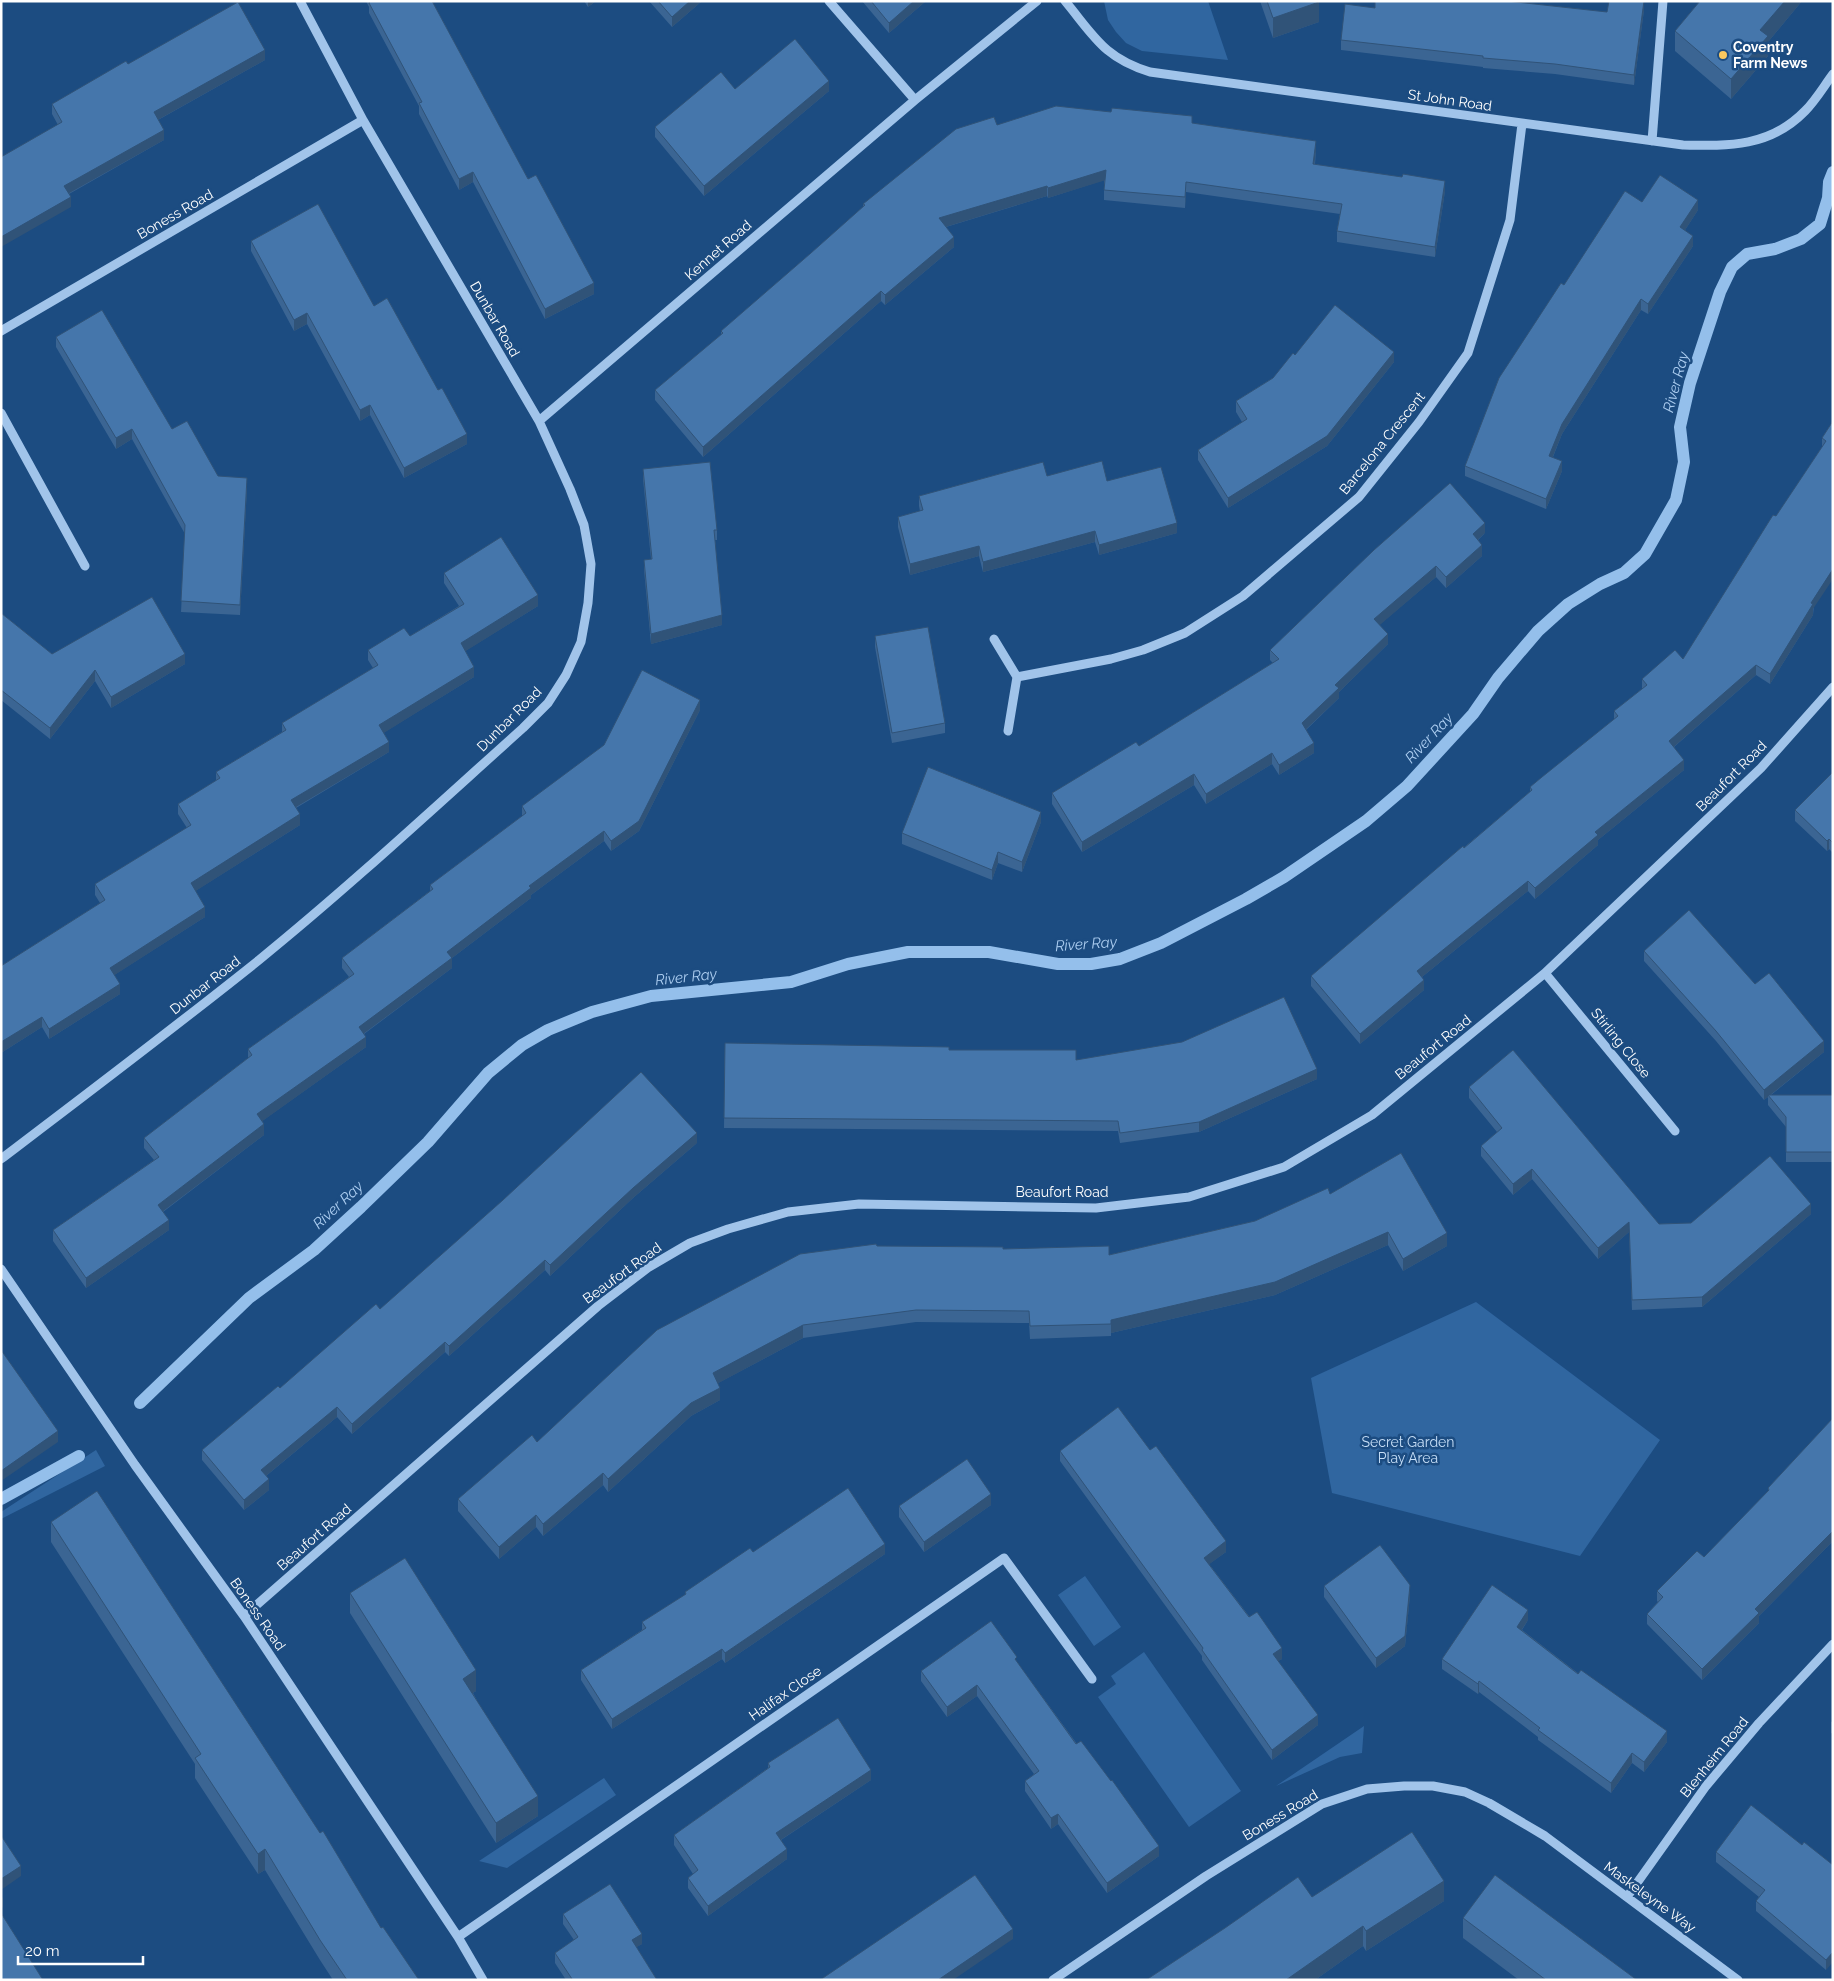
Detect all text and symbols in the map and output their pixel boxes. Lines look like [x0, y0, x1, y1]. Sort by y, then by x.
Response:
place label: Coventry Farm News [1733, 39, 1808, 71]
marker: Coventry Farm News [1717, 49, 1729, 61]
street label: St John Road [1407, 86, 1493, 114]
street label: Boness Road [134, 186, 216, 242]
street label: Kennet Road [681, 217, 755, 283]
street label: Dunbar Road [467, 278, 523, 360]
water label: River Ray [1659, 349, 1693, 414]
street label: Barcelona Crescent [1336, 388, 1428, 497]
street label: Dunbar Road [473, 683, 545, 755]
water label: River Ray [1401, 709, 1457, 767]
street label: Beaufort Road [1692, 737, 1770, 815]
water label: River Ray [1055, 933, 1118, 955]
street label: Dunbar Road [167, 953, 243, 1017]
water label: River Ray [654, 965, 718, 989]
street label: Stirling Close [1588, 1005, 1654, 1081]
street label: Beaufort Road [1392, 1012, 1474, 1082]
water label: River Ray [309, 1177, 367, 1233]
street label: Beaufort Road [1016, 1184, 1108, 1200]
street label: Beaufort Road [580, 1239, 664, 1307]
park label: Secret Garden Play Area [1362, 1434, 1454, 1466]
street label: Beaufort Road [274, 1500, 354, 1574]
street label: Boness Road [227, 1575, 289, 1653]
street label: Halifax Close [746, 1662, 824, 1724]
street label: Blenheim Road [1677, 1714, 1751, 1800]
street label: Boness Road [1240, 1786, 1320, 1844]
street label: Maskeleyne Way [1601, 1858, 1699, 1936]
scale bar [18, 1934, 142, 1966]
text: 20 m [25, 1942, 60, 1960]

